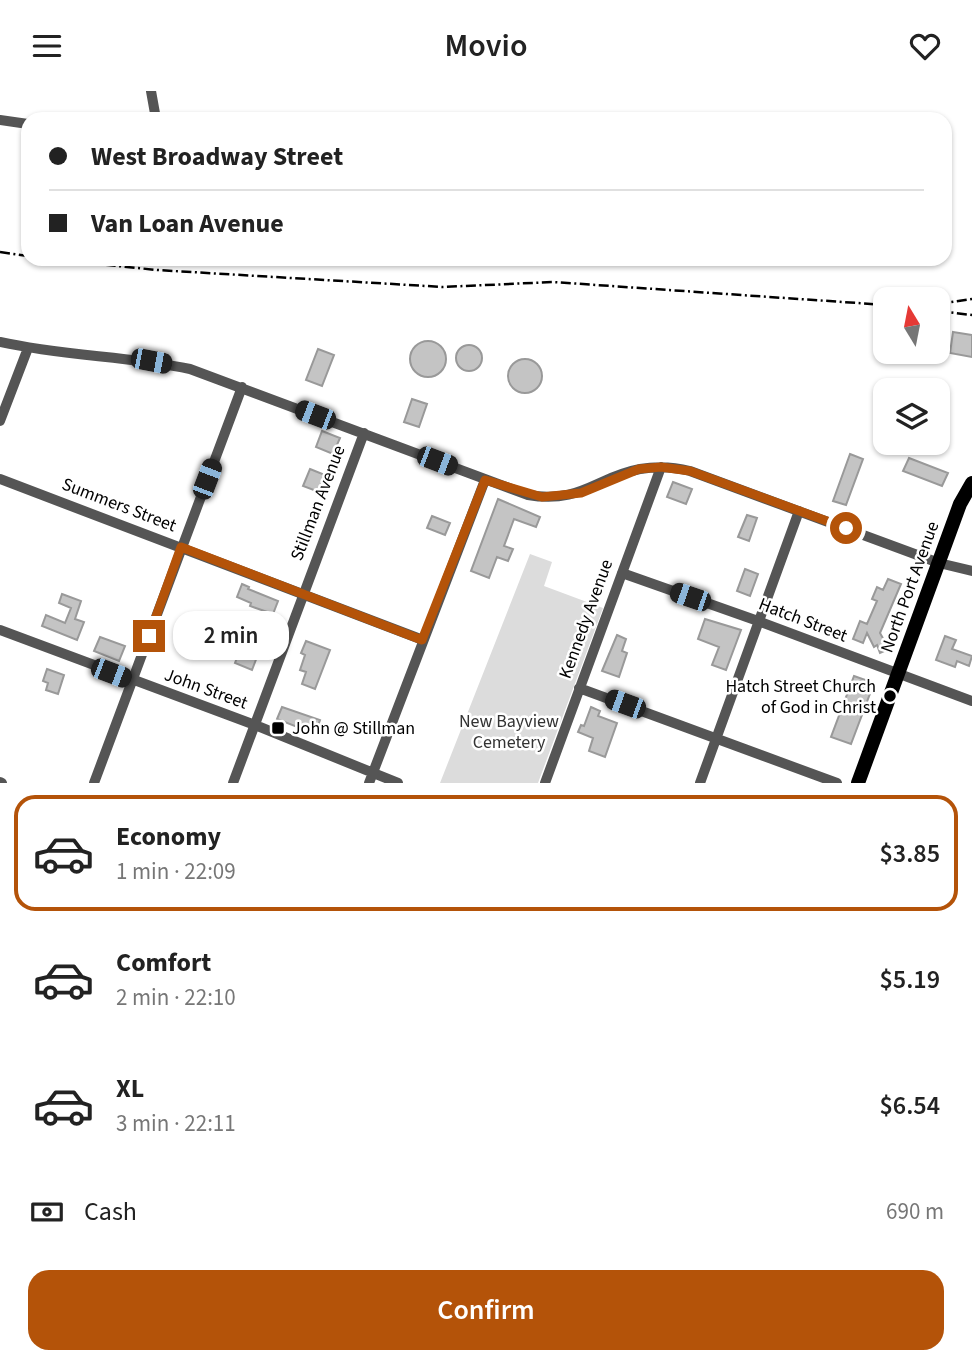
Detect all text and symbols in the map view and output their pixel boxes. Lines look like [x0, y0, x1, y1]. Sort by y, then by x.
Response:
text: Movio [444, 23, 528, 69]
icon: menu [28, 27, 66, 65]
icon: heart [906, 27, 944, 65]
text: West Broadway Street [91, 138, 343, 175]
text: Van Loan Avenue [91, 205, 284, 242]
north arrow [873, 287, 950, 364]
map controls [873, 287, 950, 455]
car [129, 347, 174, 375]
button: layers [873, 378, 950, 455]
car [292, 398, 339, 432]
street label: Stillman Avenue [285, 442, 352, 564]
car [414, 444, 461, 478]
car [190, 456, 225, 502]
street label: Summers Street [58, 472, 180, 538]
route start [830, 512, 862, 544]
street label: North Port Avenue [875, 518, 945, 656]
street label: Kennedy Avenue [553, 556, 619, 682]
car [667, 580, 714, 614]
street label: Hatch Street [755, 592, 851, 648]
callout: 2 min [174, 611, 289, 661]
text: 2 min [204, 619, 258, 652]
route end [133, 620, 165, 652]
car [88, 656, 135, 690]
street label: John Street [161, 662, 251, 716]
place label: Hatch Street Church of God in Christ [725, 674, 876, 720]
car [602, 687, 649, 721]
marker: Hatch Street Church of God in Christ [882, 688, 898, 704]
park label: New Bayview Cemetery [459, 709, 559, 755]
place label: John @ Stillman [292, 716, 415, 741]
marker: John @ Stillman [270, 720, 286, 736]
text: Economy [116, 818, 221, 855]
icon: car [32, 822, 95, 885]
text: $3.85 [879, 835, 940, 872]
text: 1 min · 22:09 [116, 855, 236, 888]
text: Comfort [116, 944, 211, 981]
icon: car [32, 948, 95, 1011]
text: $5.19 [879, 961, 940, 998]
text: 2 min · 22:10 [116, 981, 236, 1014]
text: XL [116, 1070, 144, 1107]
icon: car [32, 1074, 95, 1137]
text: $6.54 [879, 1087, 940, 1124]
text: 3 min · 22:11 [116, 1107, 236, 1140]
icon: cash [28, 1193, 66, 1231]
text: Cash [84, 1193, 137, 1230]
text: 690 m [886, 1195, 944, 1228]
button: Confirm [28, 1270, 944, 1350]

